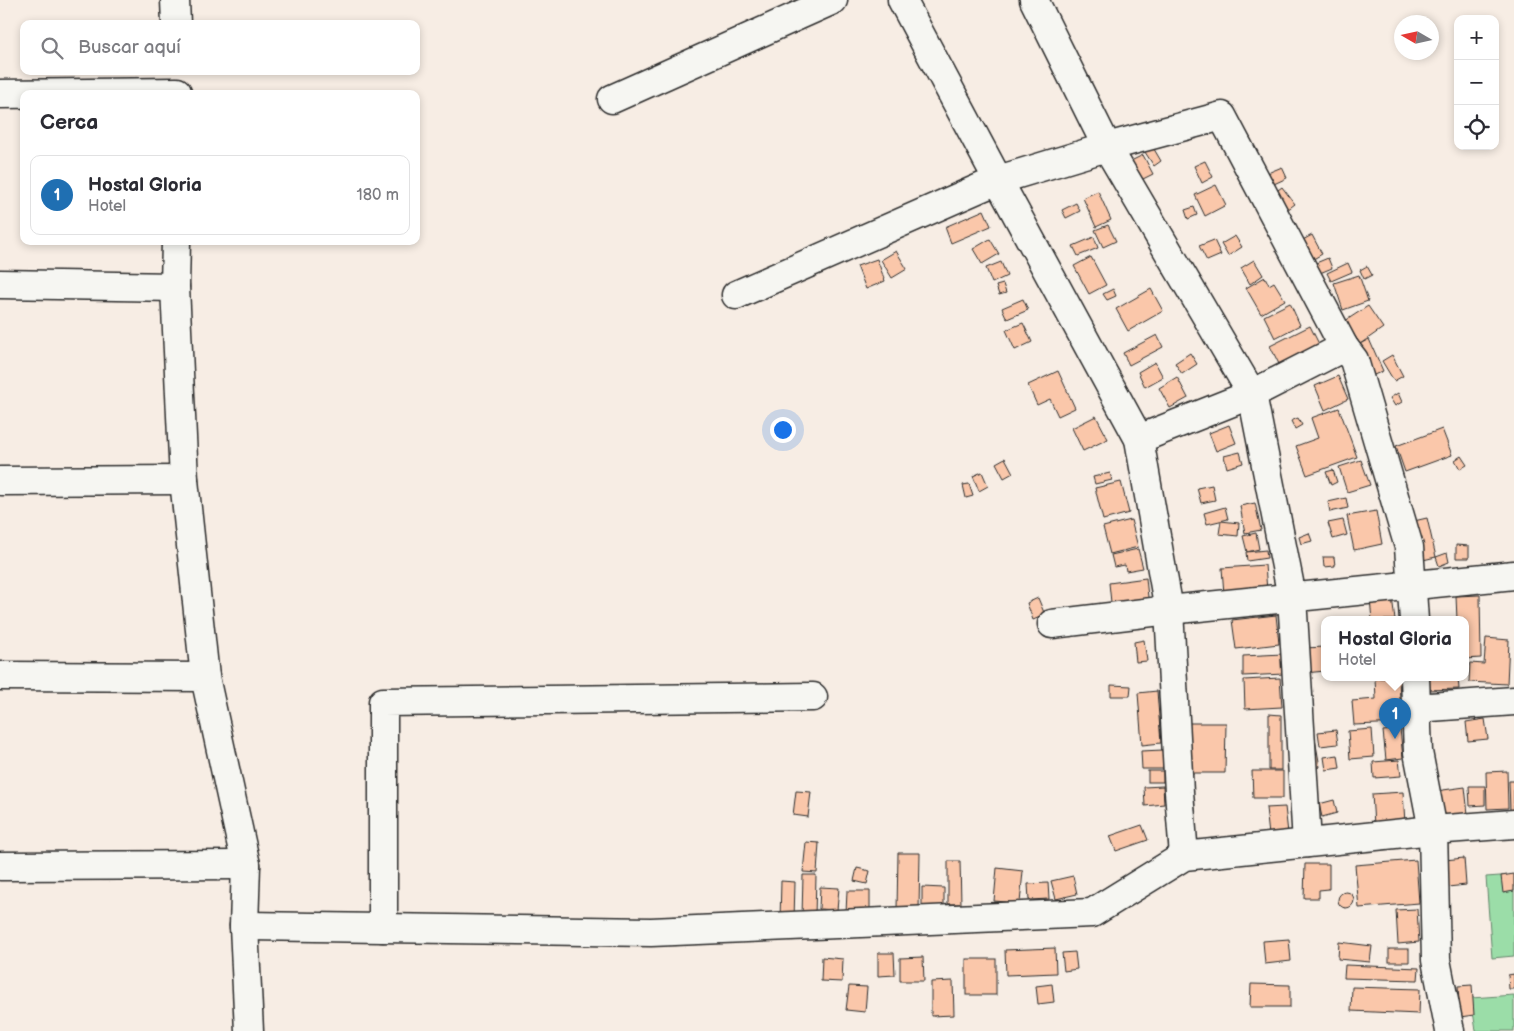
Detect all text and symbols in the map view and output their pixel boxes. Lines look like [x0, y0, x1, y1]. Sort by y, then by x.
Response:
north arrow [1394, 15, 1439, 60]
map controls [1454, 15, 1499, 150]
button: + [1454, 15, 1499, 60]
search box [20, 20, 420, 75]
icon: search [38, 34, 66, 62]
text: Buscar aquí [78, 36, 181, 59]
button: − [1454, 60, 1499, 105]
button: locate [1454, 105, 1499, 150]
text: Cerca [40, 110, 98, 135]
text: Hostal Gloria [88, 174, 202, 197]
text: 1 [54, 186, 60, 205]
text: 180 m [357, 186, 399, 205]
text: Hotel [88, 197, 126, 216]
your location [770, 417, 796, 443]
popup [1321, 616, 1469, 681]
text: Hostal Gloria [1338, 628, 1452, 651]
text: Hotel [1338, 651, 1376, 670]
pin: 1 [1379, 698, 1411, 739]

